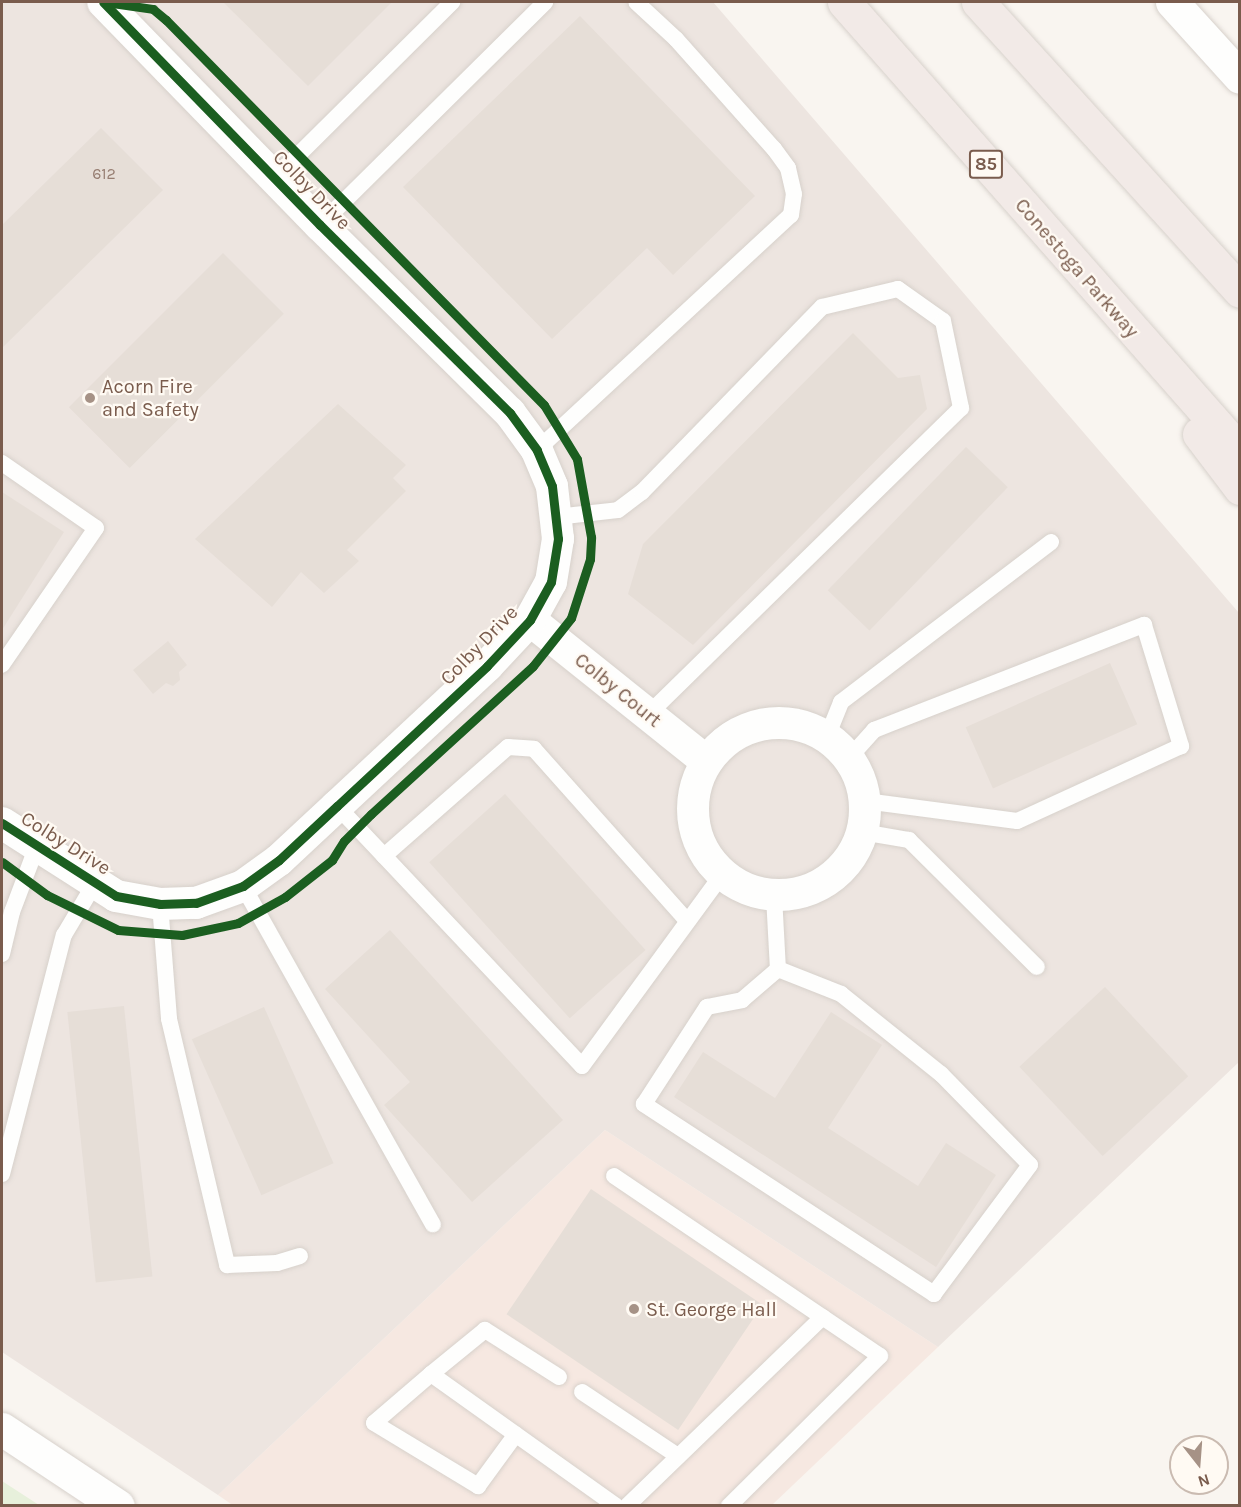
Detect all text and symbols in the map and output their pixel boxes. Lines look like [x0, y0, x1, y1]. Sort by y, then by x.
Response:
street label: Colby Drive [268, 145, 356, 235]
road number: 85 [968, 149, 1004, 179]
house number: 612 [92, 164, 116, 184]
street label: Conestoga Parkway [1010, 193, 1144, 343]
place label: Acorn Fire and Safety [102, 374, 199, 421]
marker: Acorn Fire and Safety [83, 391, 97, 405]
street label: Colby Drive [435, 600, 523, 690]
street label: Colby Court [570, 648, 666, 732]
street label: Colby Drive [17, 806, 115, 880]
place label: St. George Hall [646, 1297, 777, 1321]
marker: St. George Hall [627, 1302, 641, 1316]
north arrow [1169, 1435, 1229, 1495]
text: N [1196, 1470, 1212, 1492]

